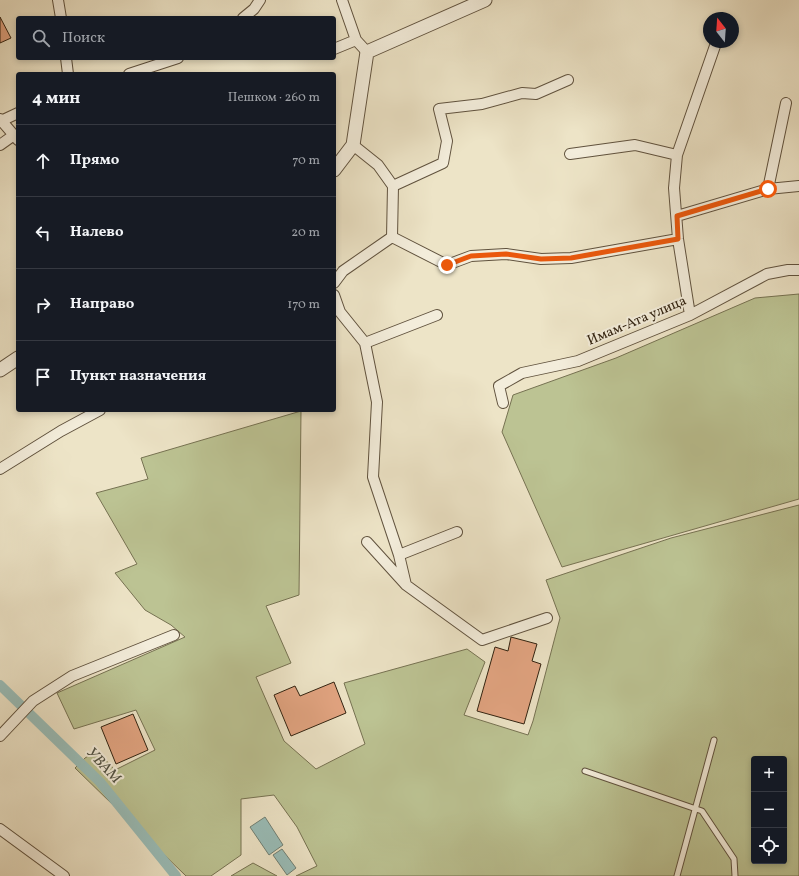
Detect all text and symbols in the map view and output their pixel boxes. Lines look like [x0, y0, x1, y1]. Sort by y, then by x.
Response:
north arrow [703, 12, 739, 48]
search box [16, 16, 336, 60]
icon: search [30, 27, 52, 49]
text: Поиск [62, 28, 105, 49]
text: 4 мин [32, 87, 80, 110]
text: Пешком · 260 m [228, 89, 320, 107]
icon: ahead [32, 150, 54, 172]
text: Прямо [70, 150, 119, 171]
text: 70 m [292, 152, 320, 170]
route start [759, 180, 777, 198]
icon: left [32, 222, 54, 244]
text: Налево [70, 222, 124, 243]
text: 20 m [291, 224, 320, 242]
route end [438, 256, 456, 274]
street label: Имам-Ата улица [584, 292, 690, 350]
icon: right [32, 294, 54, 316]
text: Направо [70, 294, 134, 315]
text: 170 m [287, 296, 320, 314]
icon: arrive [32, 366, 54, 388]
text: Пункт назначения [70, 366, 206, 387]
water label: УВАМ [81, 743, 126, 789]
map controls [751, 756, 787, 864]
button: + [751, 756, 787, 792]
button: − [751, 792, 787, 828]
button: locate [751, 828, 787, 864]

